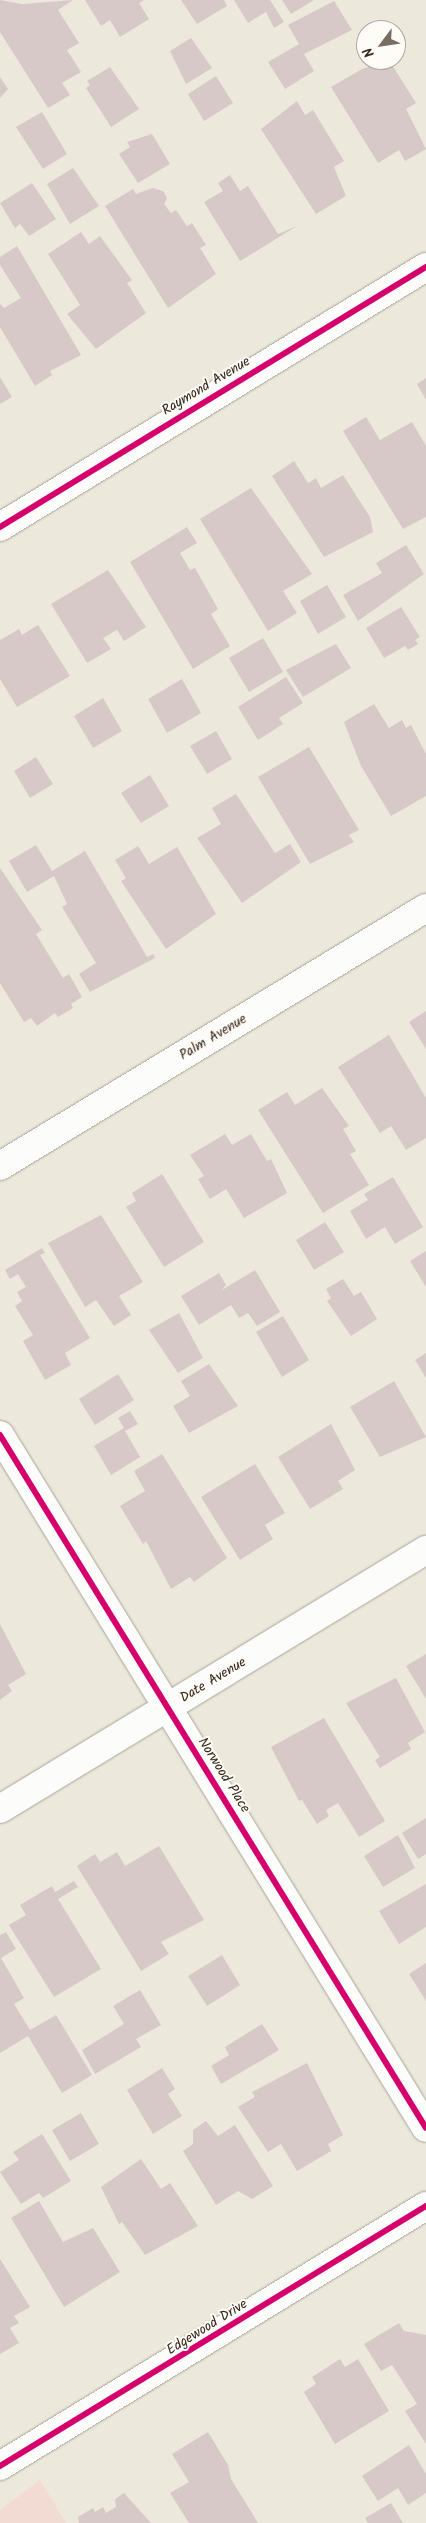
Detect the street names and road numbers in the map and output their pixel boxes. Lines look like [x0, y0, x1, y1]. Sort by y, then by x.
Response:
street label: Raymond Avenue [159, 353, 253, 419]
street label: Palm Avenue [176, 1010, 250, 1064]
street label: Date Avenue [177, 1654, 249, 1706]
street label: Norwood Place [194, 1734, 254, 1816]
street label: Edgewood Drive [164, 2295, 250, 2359]

